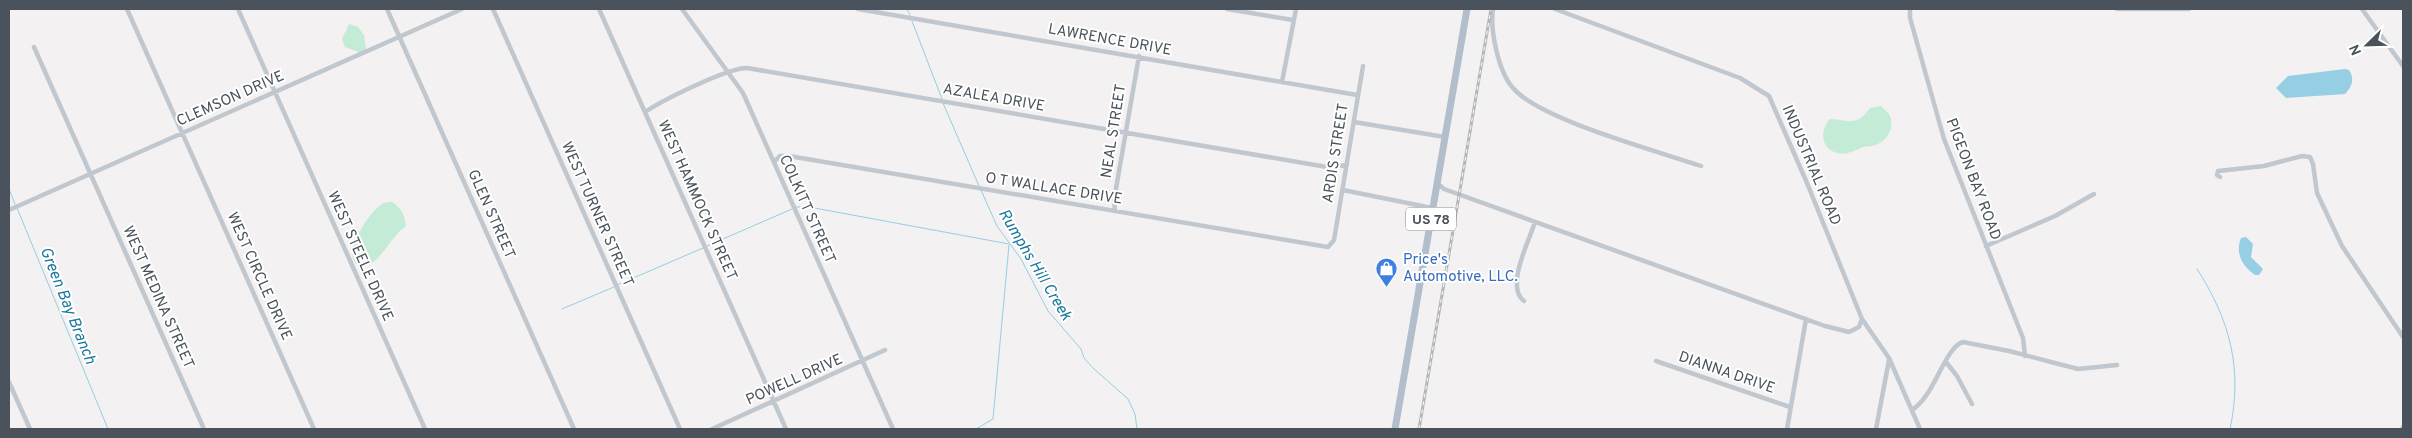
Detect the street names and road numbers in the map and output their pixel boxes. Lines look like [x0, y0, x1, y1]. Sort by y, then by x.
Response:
street label: LAWRENCE DRIVE [1047, 20, 1173, 61]
street label: CLEMSON DRIVE [174, 67, 287, 132]
street label: AZALEA DRIVE [941, 80, 1046, 117]
street label: NEAL STREET [1098, 83, 1131, 180]
street label: ARDIS STREET [1319, 102, 1354, 204]
street label: INDUSTRIAL ROAD [1777, 103, 1844, 228]
street label: PIGEON BAY ROAD [1941, 116, 2005, 243]
street label: WEST HAMMOCK STREET [653, 117, 741, 284]
street label: WEST TURNER STREET [556, 139, 637, 290]
street label: COLKITT STREET [774, 152, 839, 267]
street label: GLEN STREET [462, 167, 519, 262]
street label: O T WALLACE DRIVE [984, 169, 1124, 210]
street label: WEST STEELE DRIVE [322, 189, 397, 325]
road number: US 78 [1406, 208, 1456, 230]
street label: WEST CIRCLE DRIVE [222, 209, 295, 344]
street label: WEST MEDINA STREET [118, 223, 198, 372]
street label: DIANNA DRIVE [1676, 348, 1777, 399]
street label: POWELL DRIVE [743, 351, 846, 410]

